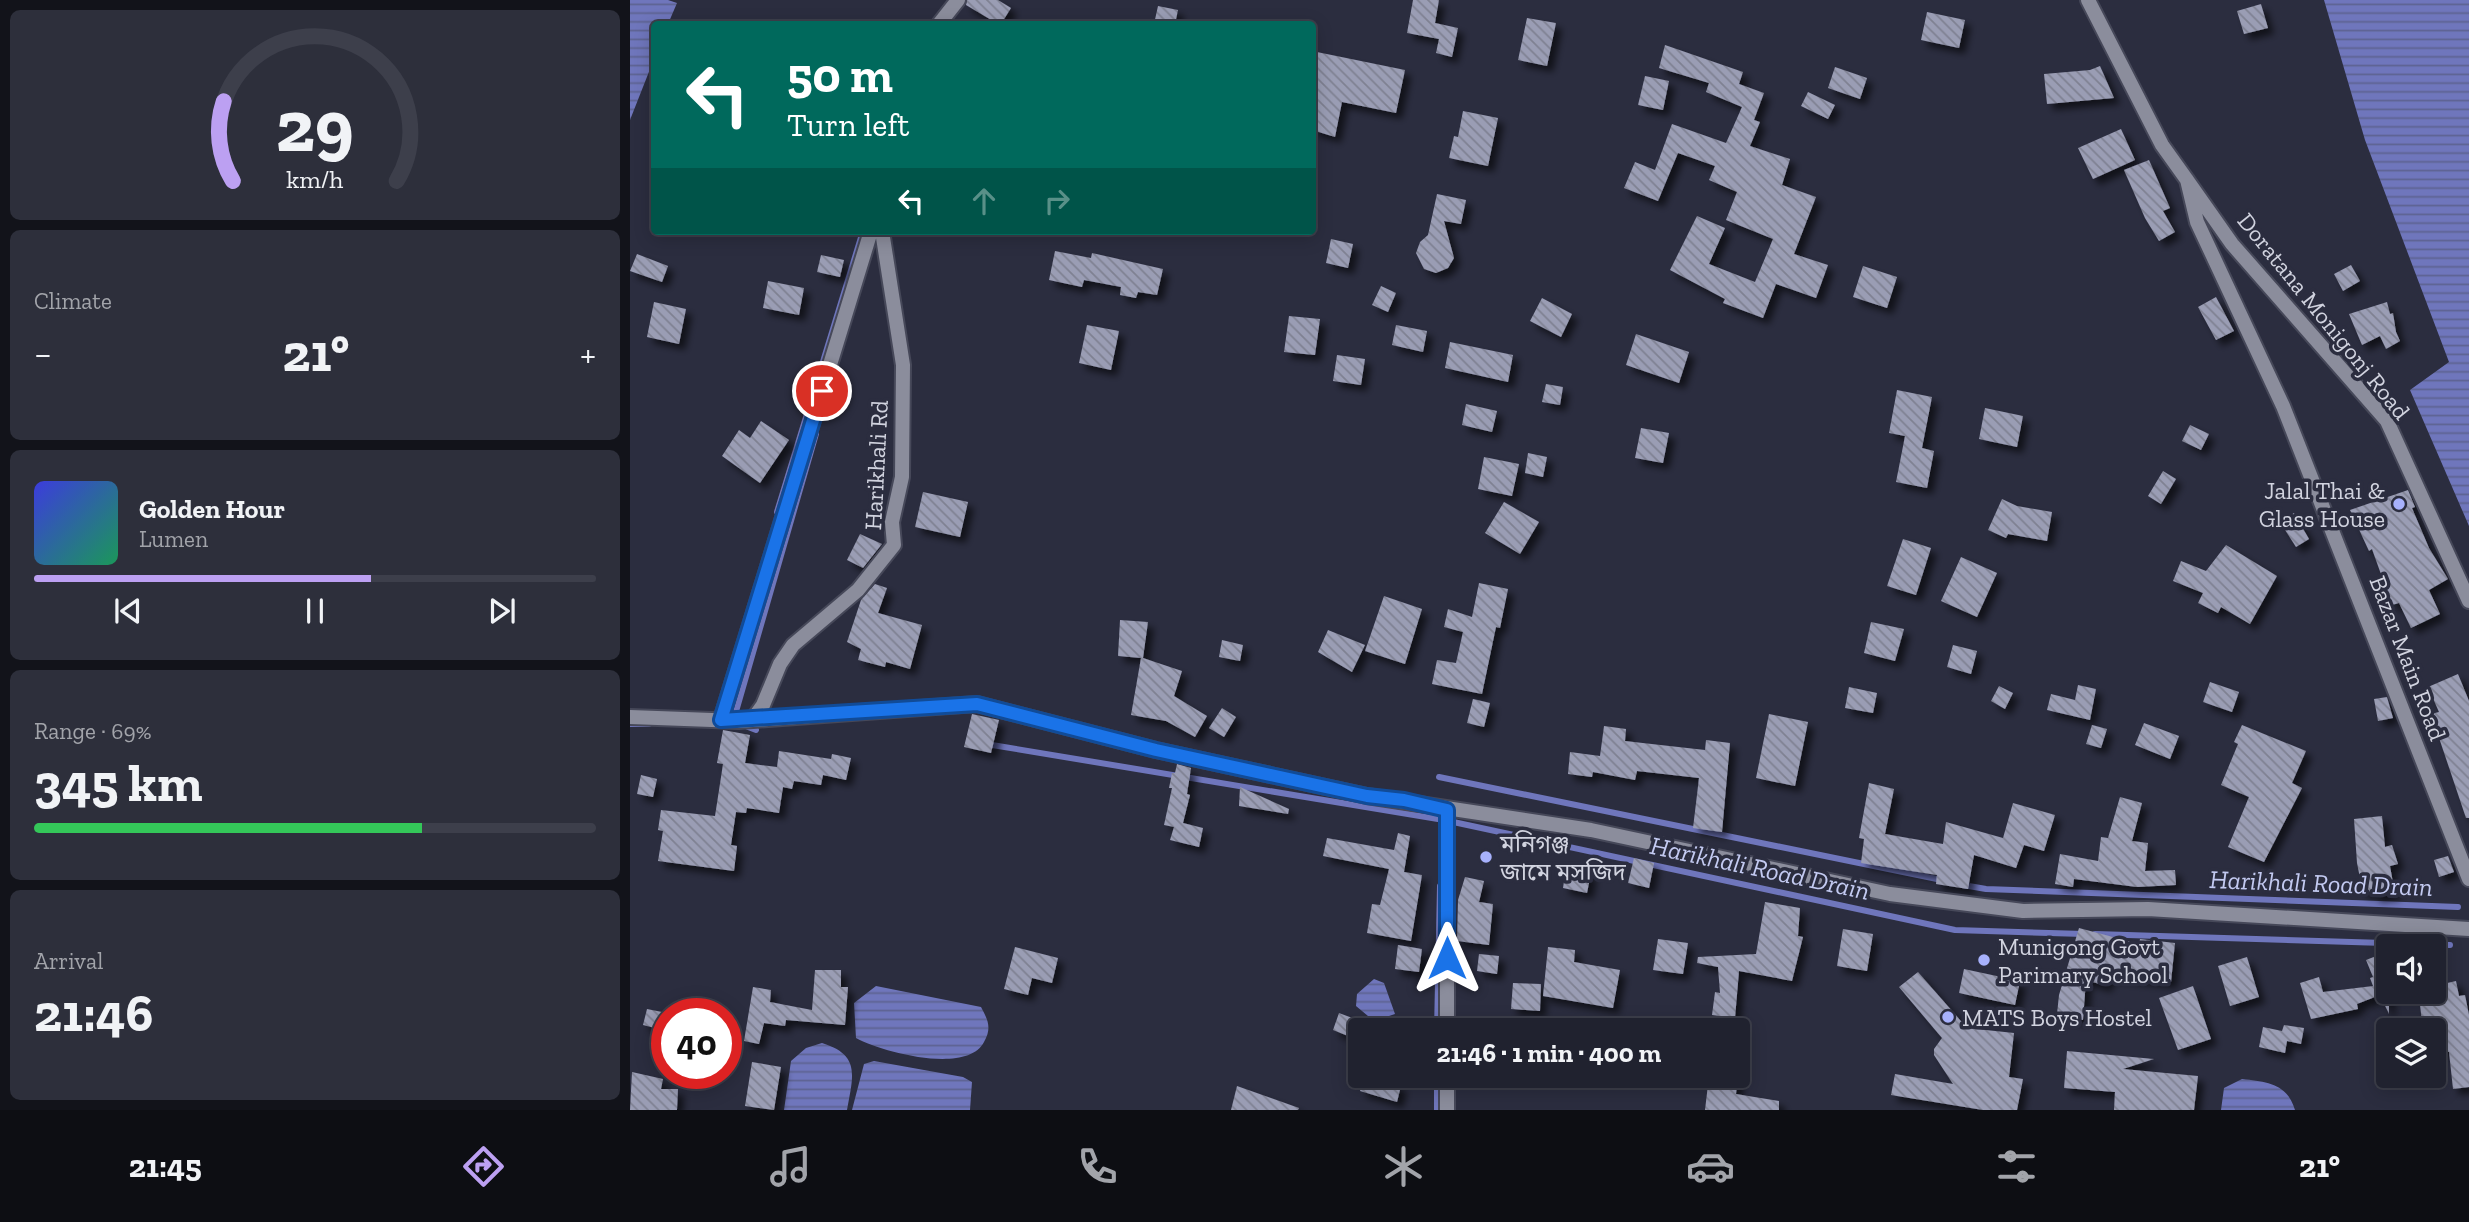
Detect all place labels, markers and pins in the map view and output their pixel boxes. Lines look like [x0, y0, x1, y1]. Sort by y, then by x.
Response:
pin [792, 361, 852, 421]
place label: Jalal Thai & Glass House [2259, 476, 2385, 533]
marker: Jalal Thai & Glass House [2391, 496, 2407, 512]
place label: মনিগঞ্জ জামে মসজিদ [1499, 829, 1627, 886]
marker: মনিগঞ্জ জামে মসজিদ [1478, 849, 1494, 865]
place label: Munigong Govt Parimary School [1998, 932, 2168, 989]
marker: Munigong Govt Parimary School [1976, 952, 1992, 968]
place label: MATS Boys Hostel [1962, 1003, 2152, 1032]
marker: MATS Boys Hostel [1940, 1009, 1956, 1025]

